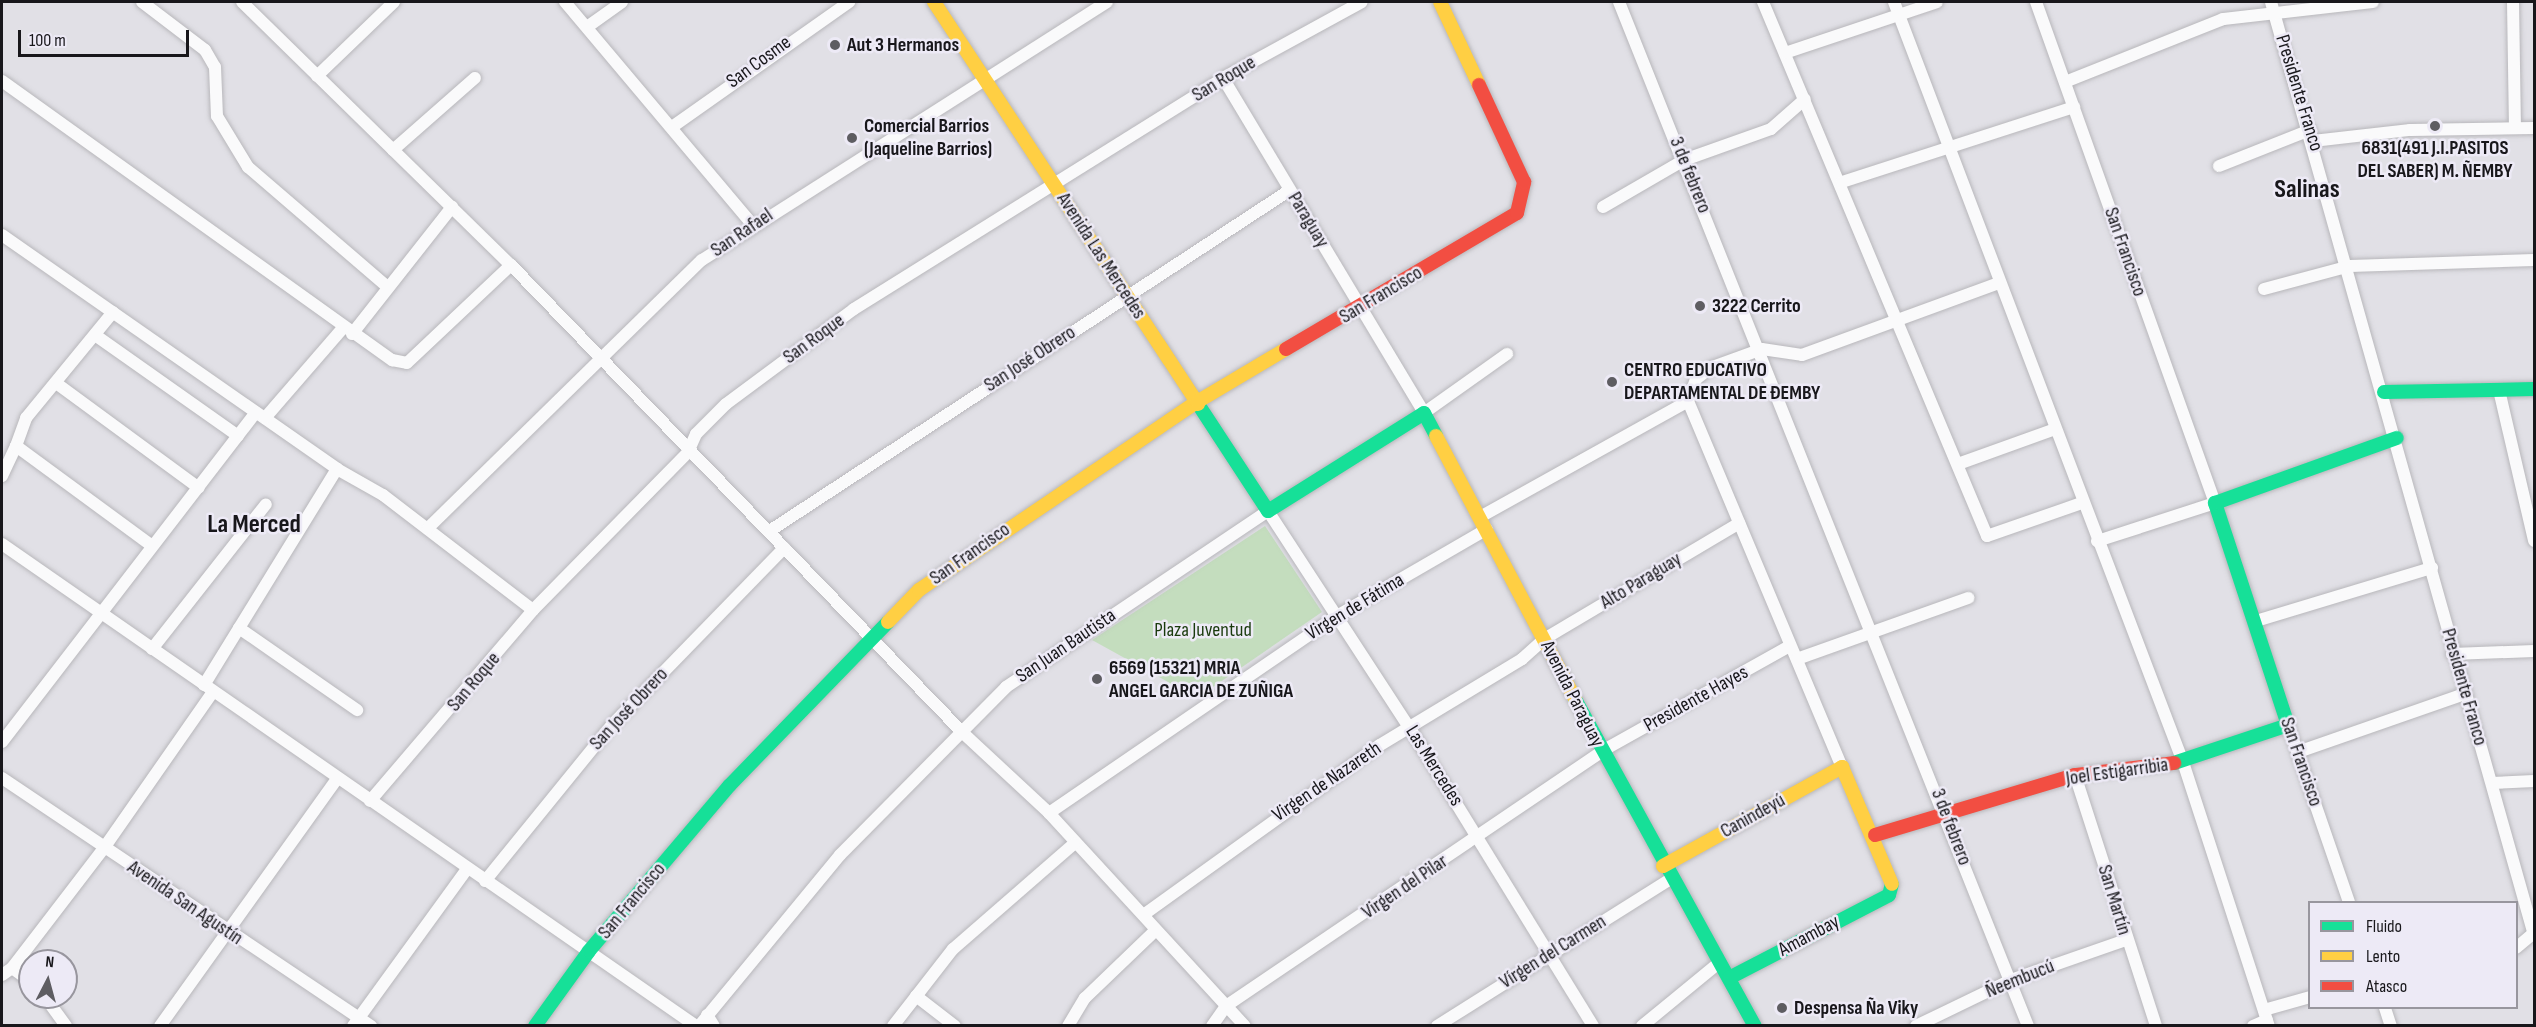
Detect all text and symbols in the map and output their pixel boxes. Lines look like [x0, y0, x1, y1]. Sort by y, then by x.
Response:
scale bar [21, 18, 192, 56]
text: 100 m [29, 30, 66, 51]
street label: San Cosme [722, 31, 796, 93]
street label: Presidente Franco [2270, 32, 2328, 154]
place label: Aut 3 Hermanos [847, 33, 959, 57]
marker: Aut 3 Hermanos [828, 38, 842, 52]
street label: San Roque [1188, 51, 1260, 107]
place label: Comercial Barrios (Jaqueline Barrios) [864, 114, 992, 161]
marker: 6831(491 J.I.PASITOS DEL SABER) M. ÑEMBY [2428, 119, 2442, 133]
marker: Comercial Barrios (Jaqueline Barrios) [845, 131, 859, 145]
street label: 3 de febrero [1664, 133, 1716, 217]
place label: 6831(491 J.I.PASITOS DEL SABER) M. ÑEMBY [2357, 136, 2513, 183]
district label: Salinas [2274, 174, 2340, 206]
street label: Avenida Las Mercedes [1051, 188, 1151, 324]
street label: Paraguay [1282, 188, 1334, 252]
street label: San Rafael [706, 204, 778, 262]
street label: San Francisco [2099, 204, 2151, 300]
street label: San Francisco [1335, 261, 1427, 329]
place label: 3222 Cerrito [1712, 294, 1801, 318]
marker: 3222 Cerrito [1693, 299, 1707, 313]
street label: San Roque [779, 309, 849, 369]
street label: San José Obrero [980, 321, 1080, 397]
place label: CENTRO EDUCATIVO DEPARTAMENTAL DE ÐEMBY [1624, 358, 1820, 405]
marker: CENTRO EDUCATIVO DEPARTAMENTAL DE ÐEMBY [1605, 375, 1619, 389]
district label: La Merced [207, 509, 301, 541]
street label: San Francisco [925, 518, 1015, 590]
street label: Alto Paraguay [1596, 547, 1686, 615]
street label: Virgen de Fátima [1301, 568, 1409, 646]
street label: San Juan Bautista [1011, 604, 1121, 688]
park label: Plaza Juventud [1154, 618, 1252, 642]
street label: Presidente Franco [2436, 626, 2492, 748]
street label: Avenida Paraguay [1535, 637, 1609, 751]
street label: San Roque [442, 647, 506, 717]
place label: 6569 (15321) MRIA ANGEL GARCIA DE ZUÑIGA [1109, 656, 1293, 703]
street label: Presidente Hayes [1640, 660, 1752, 738]
street label: San José Obrero [585, 663, 673, 755]
marker: 6569 (15321) MRIA ANGEL GARCIA DE ZUÑIGA [1090, 672, 1104, 686]
street label: San Francisco [2275, 714, 2327, 810]
street label: Las Mercedes [1400, 721, 1468, 811]
street label: Virgen de Nazareth [1268, 737, 1386, 827]
street label: Joel Estigarribia [2064, 753, 2170, 791]
street label: 3 de febrero [1925, 785, 1977, 869]
street label: Canindeyú [1716, 788, 1790, 844]
street label: Virgen del Pilar [1358, 850, 1452, 924]
street label: Avenida San Agustín [123, 856, 247, 950]
street label: San Francisco [593, 858, 671, 944]
street label: San Martín [2092, 862, 2136, 938]
legend [2308, 901, 2518, 1009]
street label: Vírgen del Carmen [1495, 910, 1611, 994]
street label: Amambay [1774, 910, 1844, 962]
text: Fluido [2366, 916, 2402, 937]
text: Lento [2366, 946, 2400, 967]
north arrow [18, 949, 78, 1009]
text: N [44, 953, 55, 972]
street label: Ñeembucú [1982, 954, 2058, 1004]
text: Atasco [2366, 976, 2407, 997]
place label: Despensa Ña Viky [1794, 996, 1918, 1020]
marker: Despensa Ña Viky [1775, 1001, 1789, 1015]

